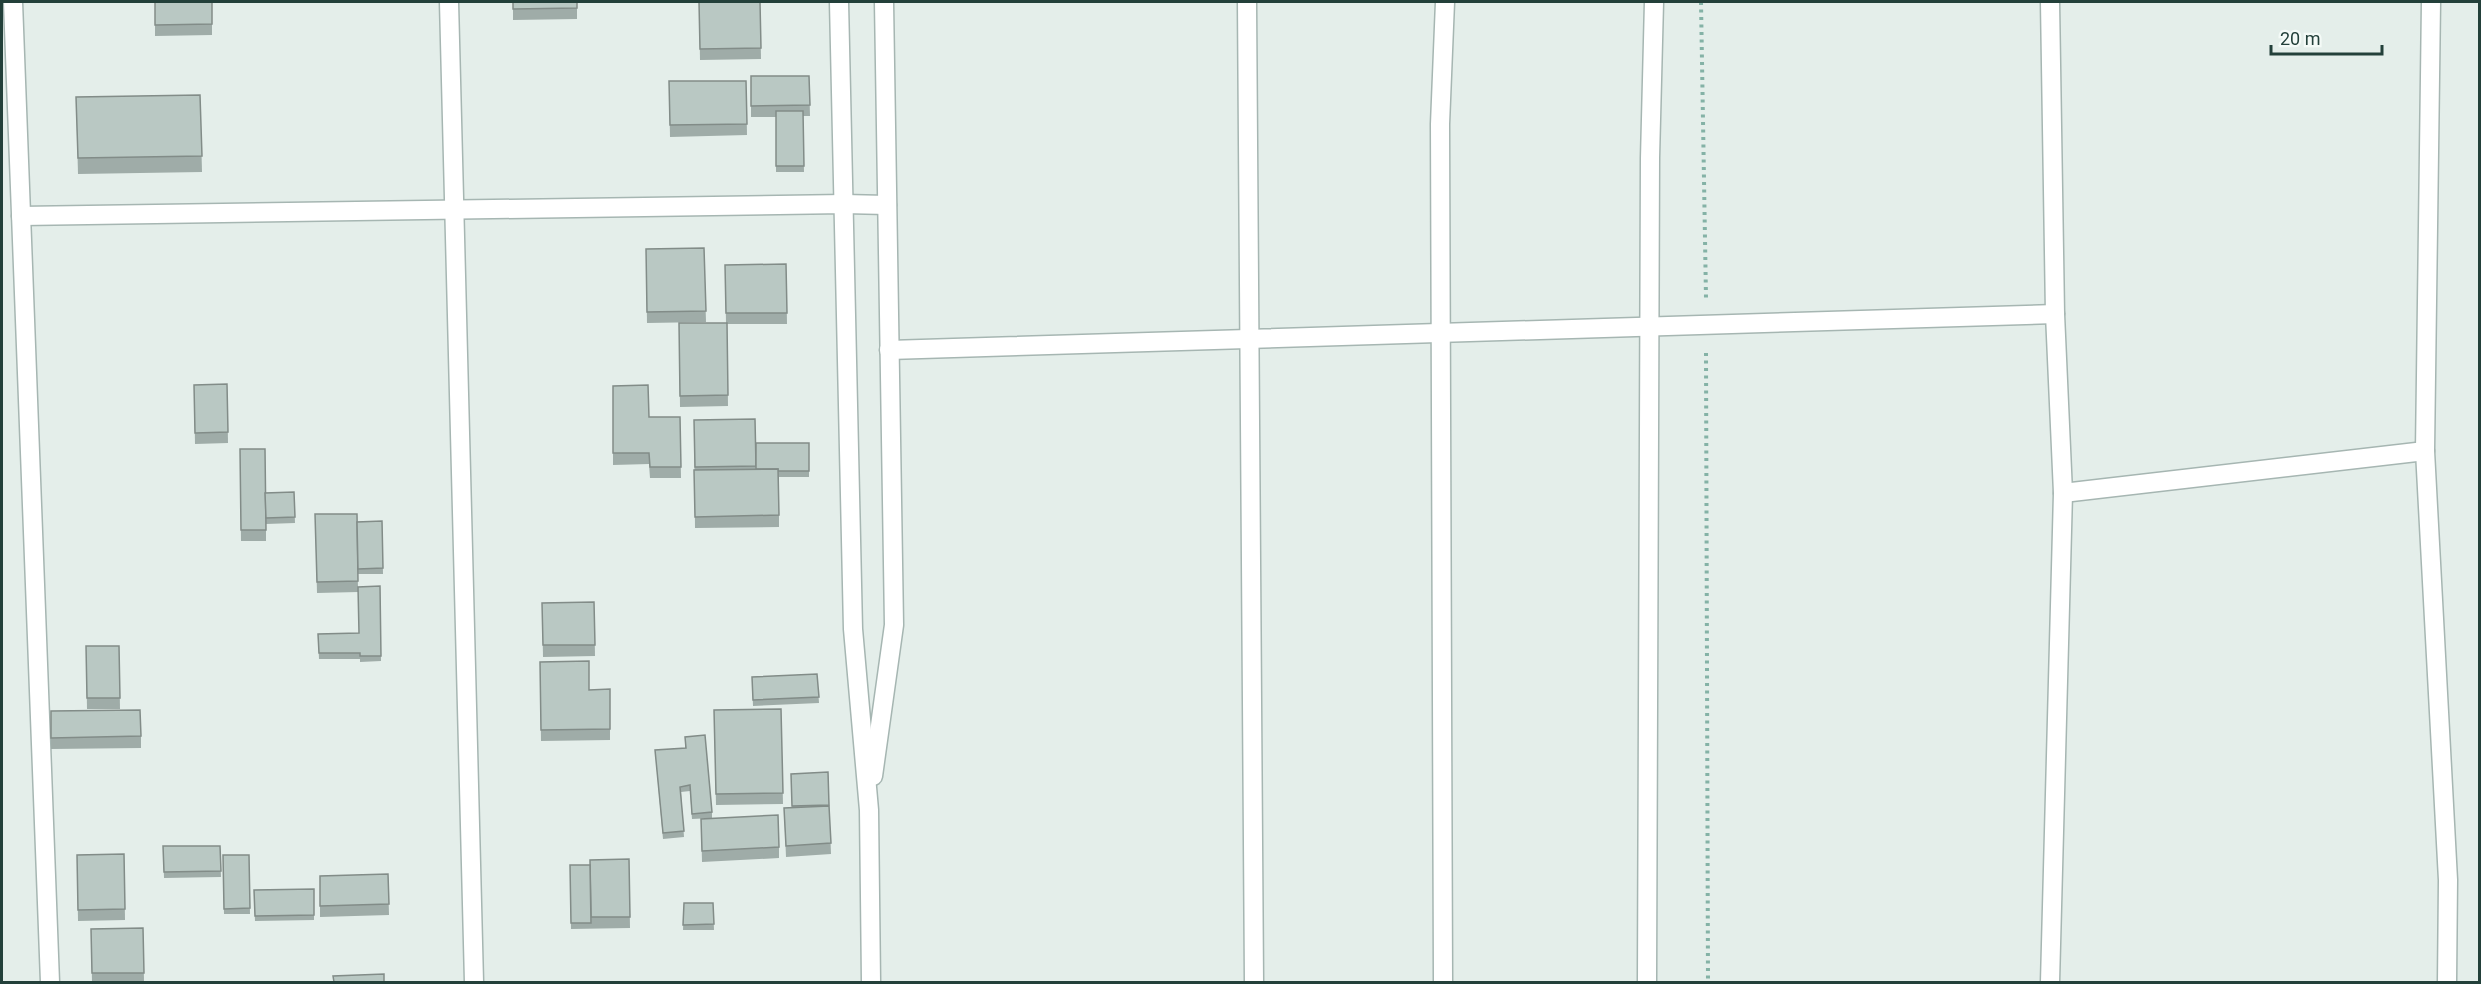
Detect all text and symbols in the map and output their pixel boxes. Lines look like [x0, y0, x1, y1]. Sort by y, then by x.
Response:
scale bar [2271, 18, 2382, 56]
text: 20 m [2280, 28, 2320, 49]

